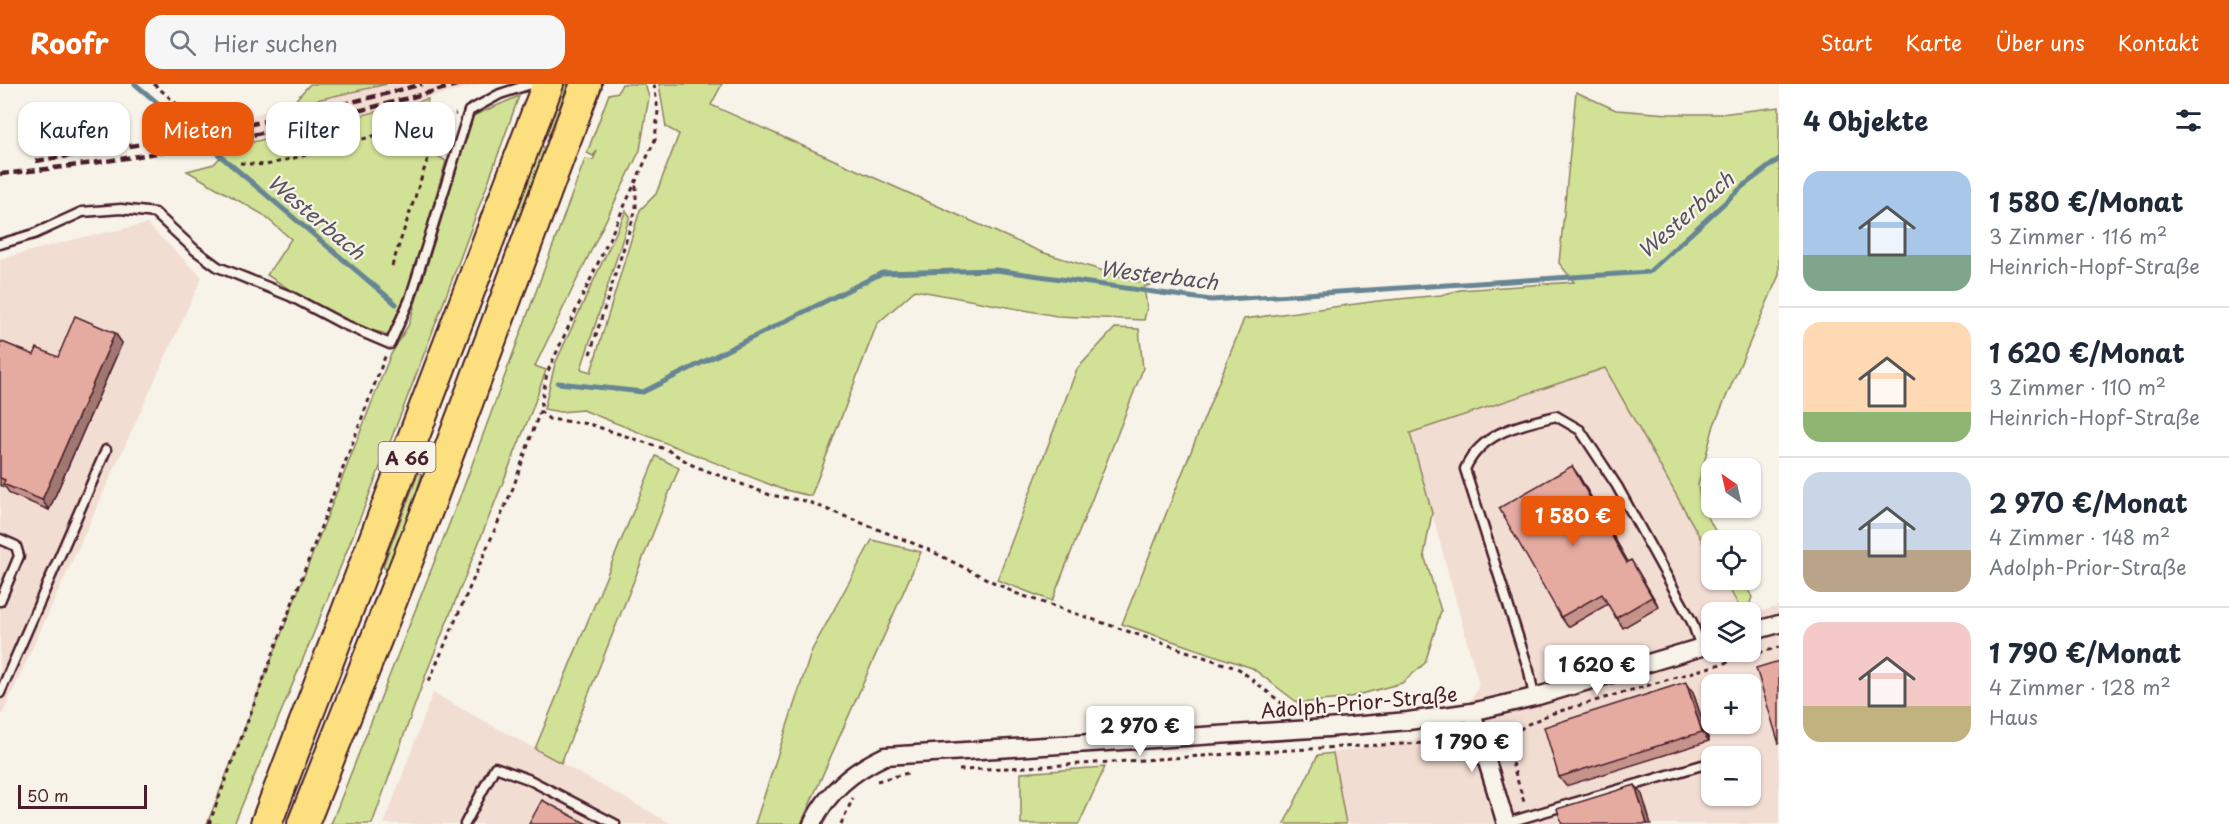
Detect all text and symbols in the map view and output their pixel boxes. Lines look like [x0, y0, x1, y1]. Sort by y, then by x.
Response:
search box [145, 15, 565, 69]
text: Roofr [30, 21, 109, 64]
icon: search [166, 26, 199, 59]
text: Hier suchen [214, 26, 338, 59]
text: Start [1820, 26, 1872, 58]
text: Karte [1905, 26, 1962, 58]
text: Über uns [1995, 26, 2085, 58]
text: Kontakt [2118, 26, 2199, 58]
text: 4 Objekte [1803, 101, 1928, 140]
chip: Kaufen [18, 102, 130, 156]
chip: Mieten [142, 102, 254, 156]
chip: Filter [266, 102, 360, 156]
chip: Neu [372, 102, 455, 156]
icon: filters [2172, 104, 2205, 137]
water label: Westerbach [1630, 162, 1741, 265]
water label: Westerbach [261, 165, 373, 267]
text: 1 580 €/Monat [1989, 182, 2183, 221]
icon: home [1851, 195, 1923, 267]
text: 3 Zimmer · 116 m² [1989, 221, 2167, 251]
water label: Westerbach [1098, 251, 1221, 297]
text: Heinrich-Hopf-Straße [1989, 251, 2200, 281]
text: 1 620 €/Monat [1989, 333, 2185, 372]
icon: home [1851, 346, 1923, 418]
text: 3 Zimmer · 110 m² [1989, 372, 2166, 402]
text: Heinrich-Hopf-Straße [1989, 402, 2200, 432]
road number: A 66 [378, 442, 436, 472]
north arrow [1701, 458, 1761, 518]
map controls [1701, 458, 1761, 806]
text: 2 970 €/Monat [1989, 483, 2188, 522]
pin: 1 580 € [1518, 496, 1628, 547]
icon: home [1851, 496, 1923, 568]
text: 1 580 € [1535, 500, 1611, 530]
text: 4 Zimmer · 148 m² [1989, 522, 2170, 552]
button: locate [1701, 530, 1761, 590]
text: Adolph-Prior-Straße [1989, 552, 2187, 582]
button: layers [1701, 602, 1761, 662]
text: 1 790 €/Monat [1989, 633, 2181, 672]
pin: 1 620 € [1542, 645, 1652, 696]
icon: home [1851, 646, 1923, 718]
text: 1 620 € [1558, 649, 1636, 679]
text: 4 Zimmer · 128 m² [1989, 672, 2171, 702]
button: + [1701, 674, 1761, 734]
street label: Adolph-Prior-Straße [1259, 678, 1459, 726]
text: Haus [1989, 702, 2038, 732]
pin: 2 970 € [1085, 706, 1195, 757]
text: 2 970 € [1100, 710, 1180, 740]
pin: 1 790 € [1417, 722, 1527, 773]
text: 1 790 € [1435, 726, 1509, 756]
button: − [1701, 746, 1761, 806]
scale bar [18, 782, 147, 810]
text: 50 m [27, 783, 68, 807]

